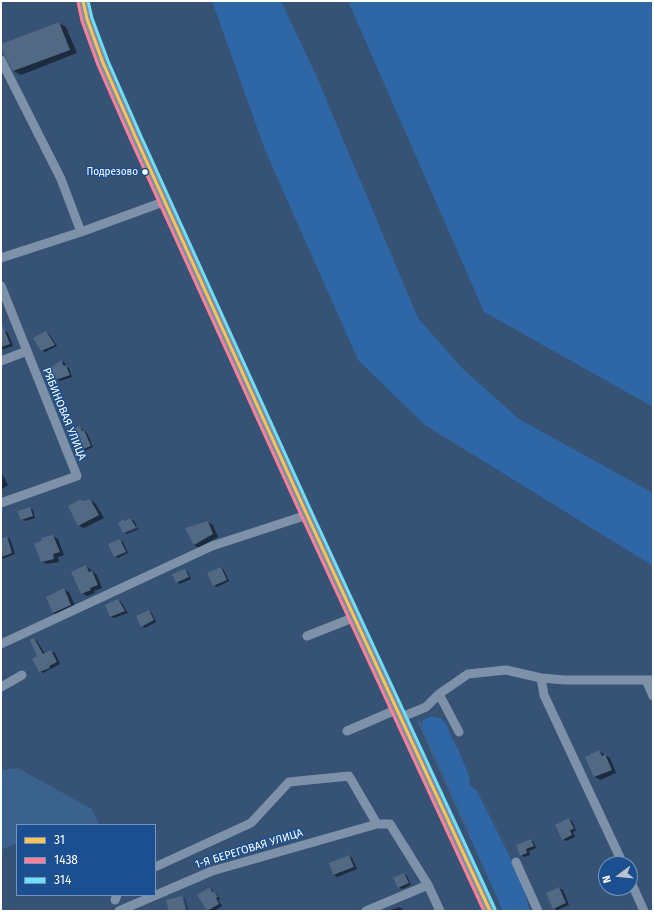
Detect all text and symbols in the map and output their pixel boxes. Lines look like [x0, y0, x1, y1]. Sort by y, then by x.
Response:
place label: Подрезово [87, 166, 138, 178]
marker: Подрезово [140, 167, 150, 177]
street label: РЯБИНОВАЯ УЛИЦА [39, 366, 89, 462]
legend [16, 824, 156, 896]
street label: 1-Я БЕРЕГОВАЯ УЛИЦА [193, 826, 305, 872]
text: 31 [54, 833, 65, 847]
text: 1438 [54, 853, 78, 867]
north arrow [598, 856, 638, 896]
text: 314 [54, 873, 71, 887]
text: N [600, 874, 614, 884]

